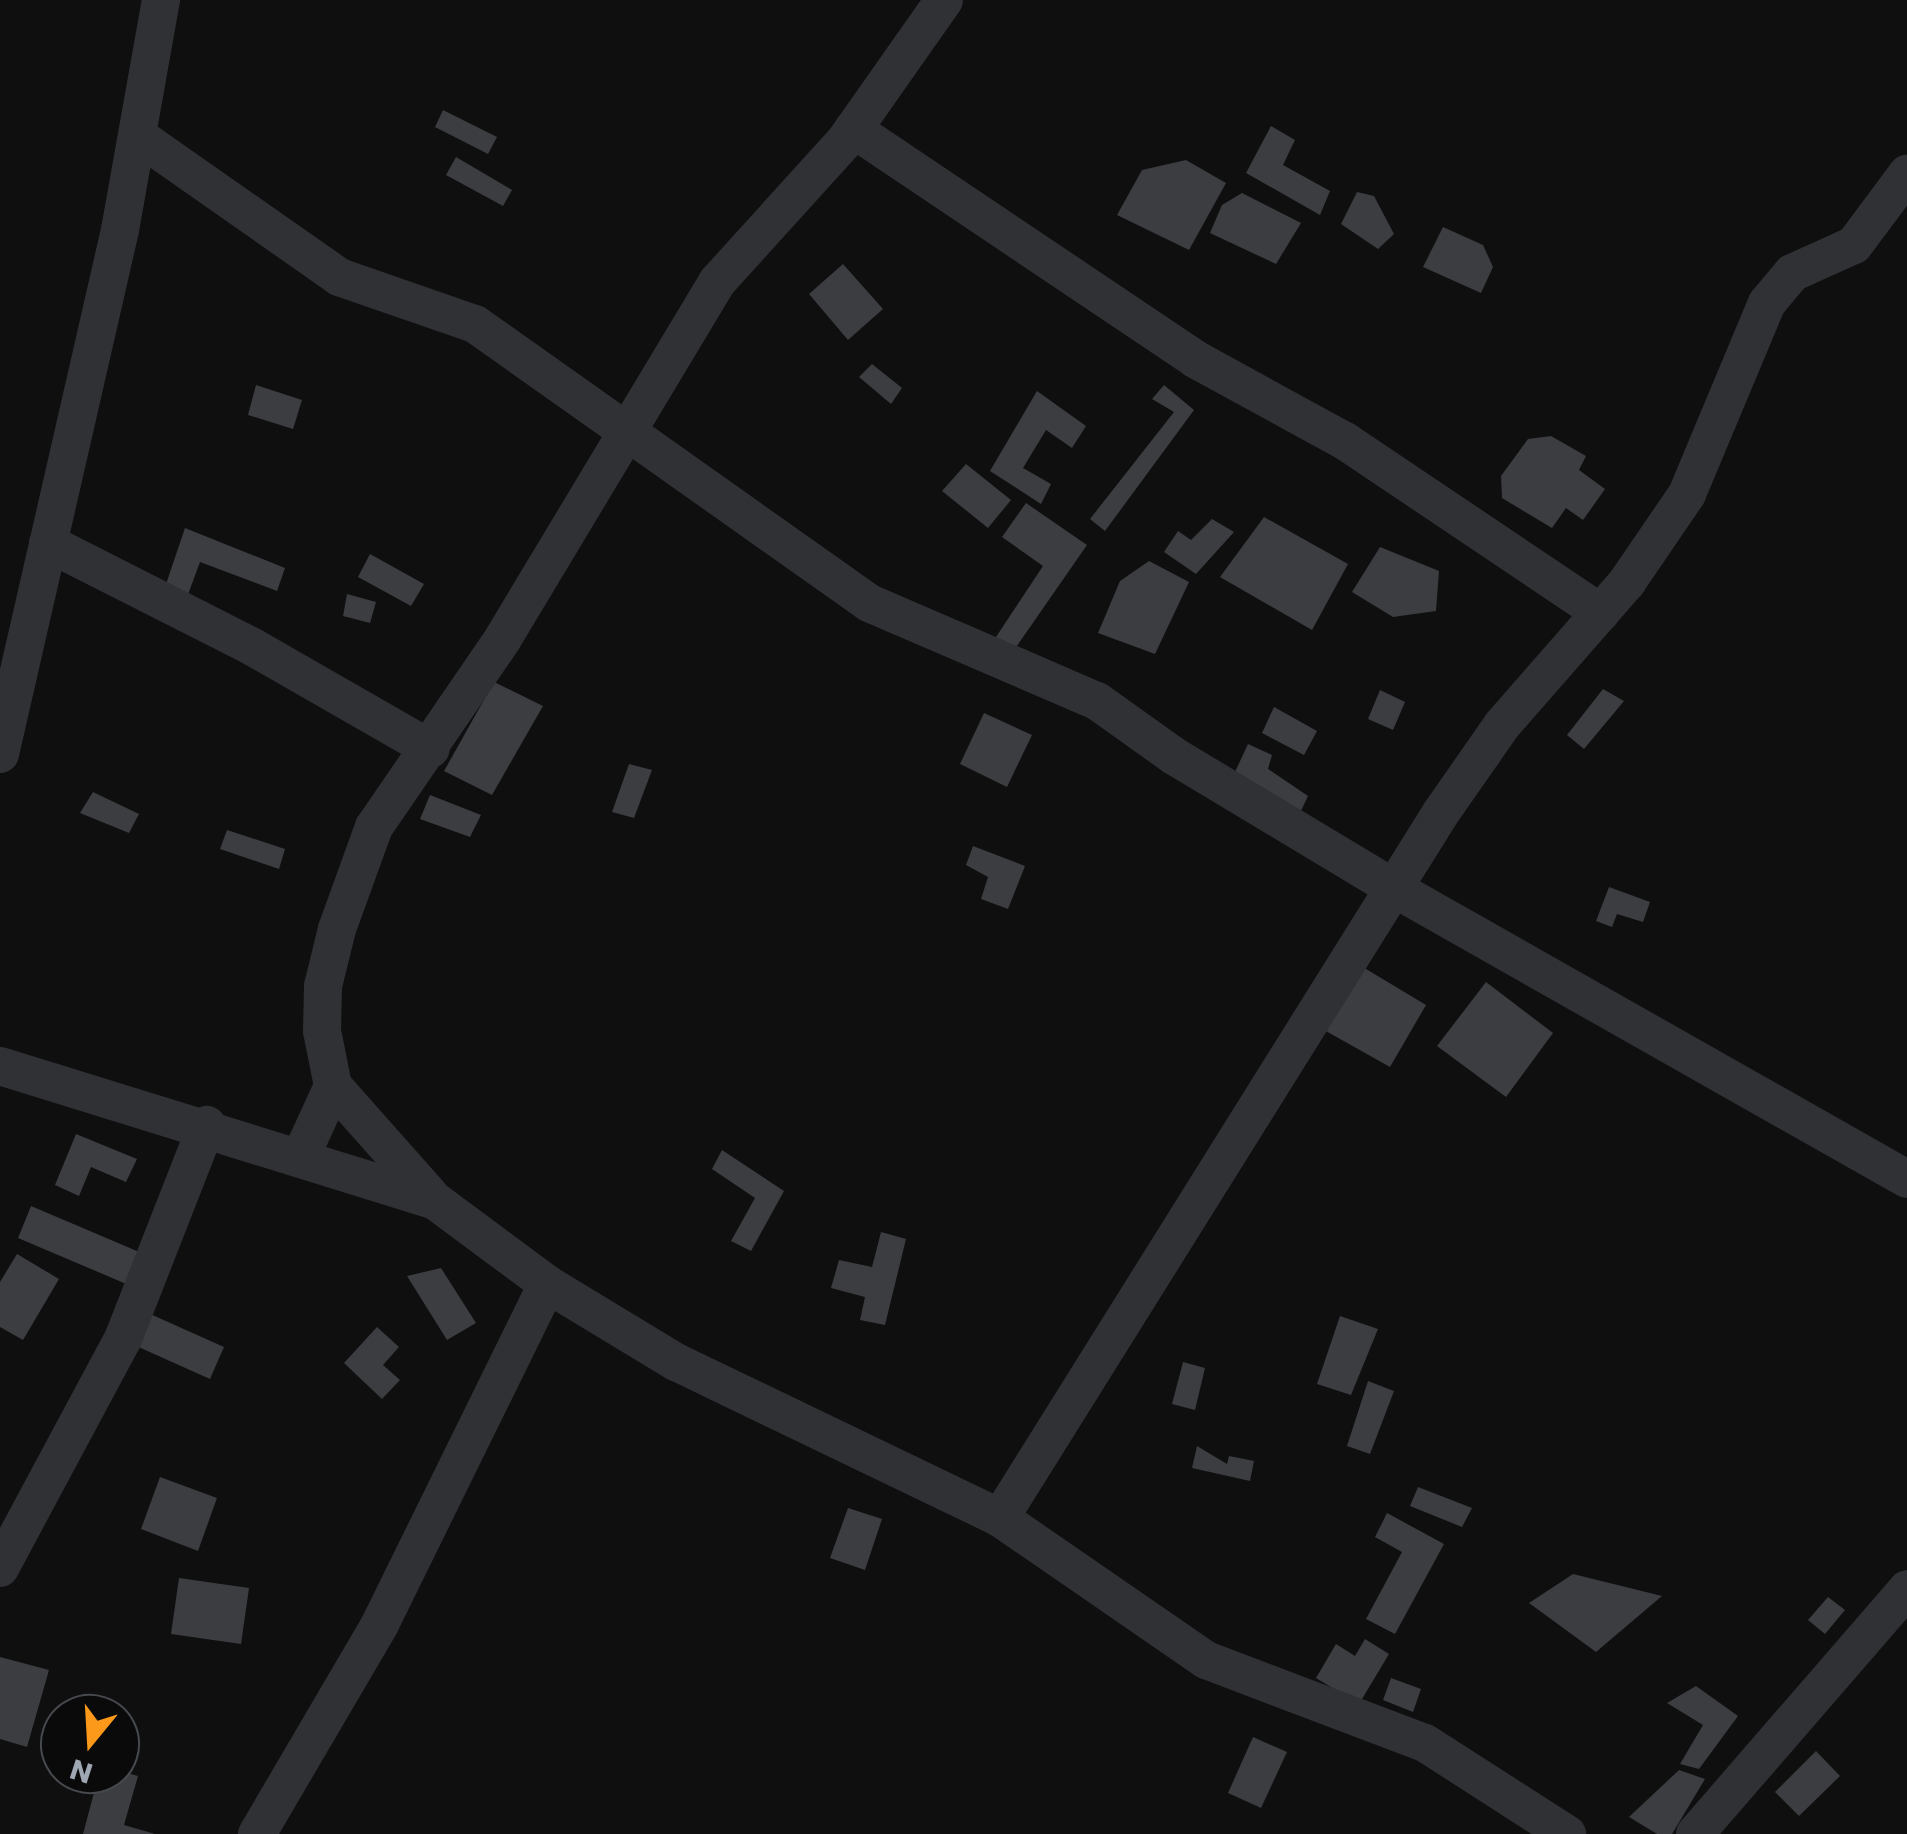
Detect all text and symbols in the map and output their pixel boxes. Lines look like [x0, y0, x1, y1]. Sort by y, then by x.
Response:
north arrow [40, 1694, 140, 1794]
text: N [65, 1749, 97, 1793]

